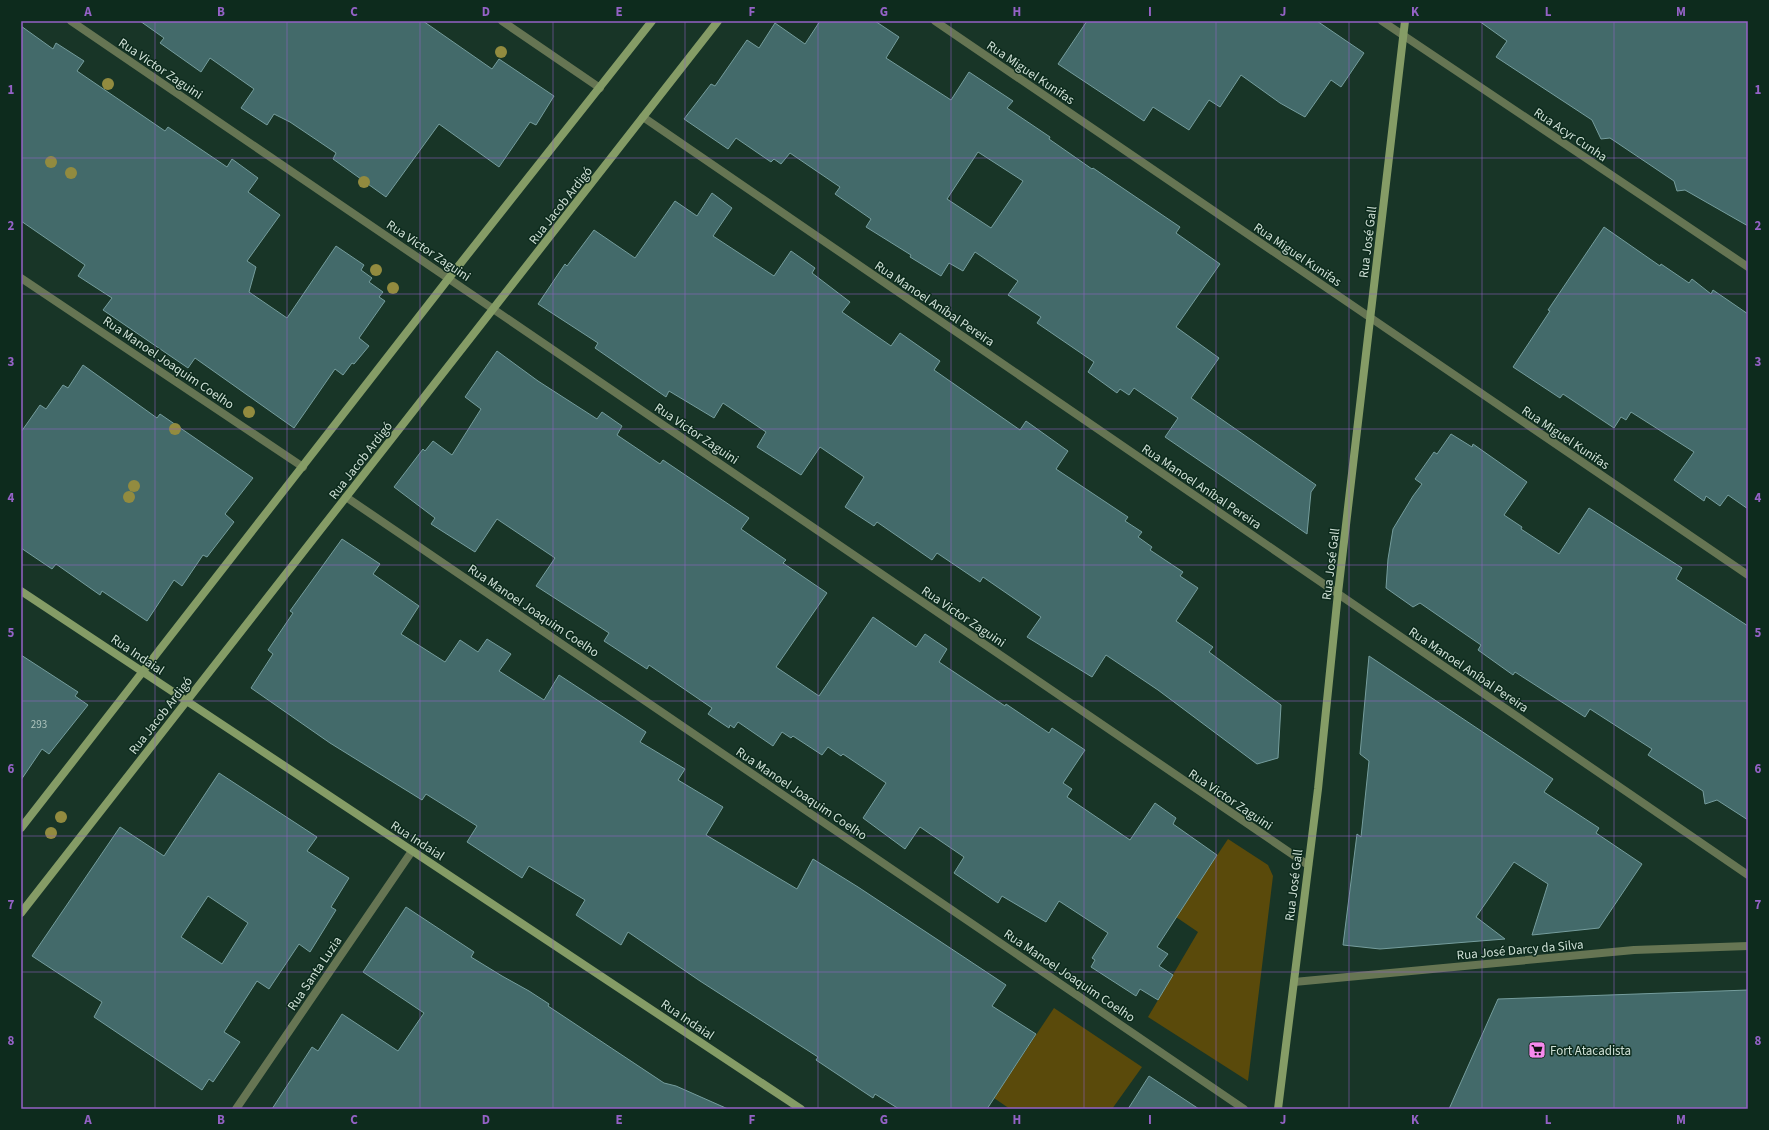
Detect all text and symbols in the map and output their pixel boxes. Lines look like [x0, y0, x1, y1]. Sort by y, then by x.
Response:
text: A [83, 3, 92, 21]
text: B [217, 3, 225, 21]
text: C [350, 3, 358, 21]
text: D [482, 3, 490, 21]
text: E [615, 3, 623, 21]
text: F [749, 3, 756, 21]
text: G [880, 3, 888, 21]
text: H [1013, 3, 1021, 21]
text: I [1148, 3, 1152, 21]
text: J [1280, 3, 1286, 21]
text: K [1411, 3, 1420, 21]
text: L [1545, 3, 1552, 21]
text: M [1676, 3, 1686, 21]
street label: Rua Victor Zaguini [115, 34, 206, 104]
street label: Rua Miguel Kunifas [983, 37, 1078, 109]
text: 1 [8, 81, 15, 99]
text: 1 [1755, 81, 1762, 99]
street label: Rua Acyr Cunha [1530, 104, 1611, 166]
street label: Rua Jacob Ardigó [525, 163, 597, 248]
street label: Rua José Gall [1355, 205, 1381, 279]
street label: Rua Victor Zaguini [383, 216, 474, 286]
text: 2 [8, 217, 15, 235]
text: 2 [1755, 217, 1762, 235]
street label: Rua Miguel Kunifas [1250, 219, 1345, 291]
street label: Rua Manoel Aníbal Pereira [871, 257, 998, 351]
street label: Rua Manoel Joaquim Coelho [99, 312, 238, 414]
text: 3 [8, 353, 15, 371]
text: 3 [1755, 353, 1762, 371]
street label: Rua Victor Zaguini [651, 399, 742, 469]
street label: Rua Miguel Kunifas [1518, 402, 1613, 474]
street label: Rua Jacob Ardigó [325, 418, 397, 503]
street label: Rua Manoel Aníbal Pereira [1138, 440, 1265, 534]
text: 4 [8, 489, 15, 507]
text: 4 [1755, 489, 1762, 507]
street label: Rua José Gall [1318, 527, 1344, 601]
street label: Rua Manoel Joaquim Coelho [464, 560, 603, 662]
street label: Rua Victor Zaguini [918, 582, 1009, 652]
street label: Rua Manoel Aníbal Pereira [1405, 623, 1532, 717]
text: 5 [8, 624, 15, 642]
text: 5 [1755, 624, 1762, 642]
street label: Rua Indaial [107, 630, 168, 679]
street label: Rua Jacob Ardigó [125, 673, 197, 758]
house number: 293 [31, 717, 47, 732]
street label: Rua Manoel Joaquim Coelho [732, 743, 871, 845]
text: 6 [8, 760, 15, 778]
text: 6 [1755, 760, 1762, 778]
street label: Rua Victor Zaguini [1185, 765, 1276, 835]
street label: Rua Indaial [387, 817, 448, 865]
street label: Rua José Gall [1281, 848, 1307, 922]
text: 7 [8, 896, 15, 914]
text: 7 [1755, 896, 1762, 914]
street label: Rua Manoel Joaquim Coelho [1000, 925, 1139, 1027]
street label: Rua Santa Luzia [283, 933, 346, 1014]
street label: Rua José Darcy da Silva [1456, 935, 1584, 965]
street label: Rua Indaial [657, 995, 718, 1044]
text: 8 [8, 1032, 15, 1050]
text: 8 [1755, 1032, 1762, 1050]
supermarket icon: Fort Atacadista [1527, 1040, 1547, 1060]
place label: Fort Atacadista [1550, 1042, 1631, 1060]
text: A [83, 1111, 92, 1129]
text: B [217, 1111, 225, 1129]
text: C [350, 1111, 358, 1129]
text: D [482, 1111, 490, 1129]
text: E [615, 1111, 623, 1129]
text: F [749, 1111, 756, 1129]
text: G [880, 1111, 888, 1129]
text: H [1013, 1111, 1021, 1129]
text: I [1148, 1111, 1152, 1129]
text: J [1280, 1111, 1286, 1129]
text: K [1411, 1111, 1420, 1129]
text: L [1545, 1111, 1552, 1129]
text: M [1676, 1111, 1686, 1129]

